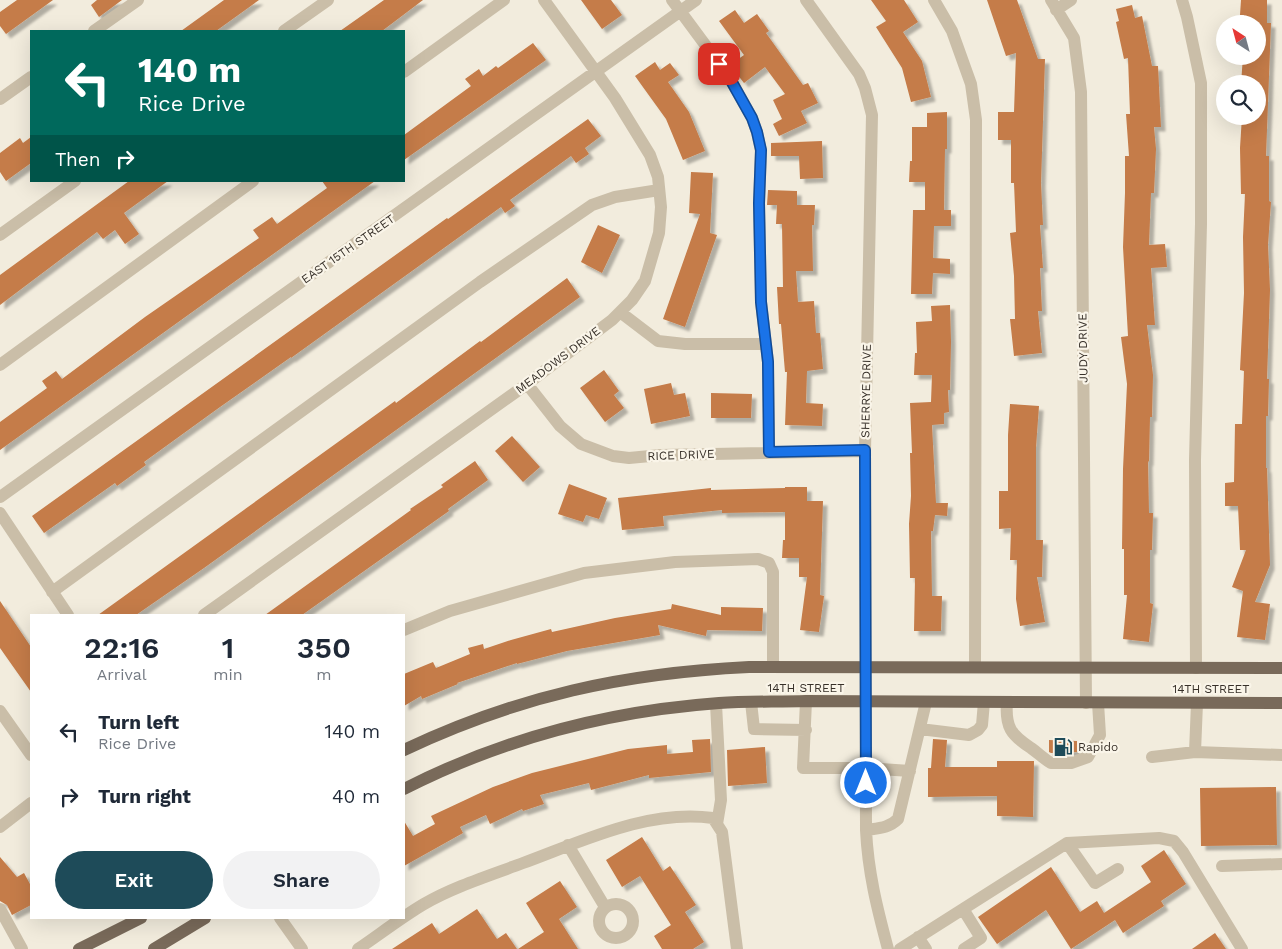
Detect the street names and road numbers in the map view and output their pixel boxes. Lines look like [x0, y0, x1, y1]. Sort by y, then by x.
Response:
street label: EAST 15TH STREET [299, 212, 397, 286]
street label: JUDY DRIVE [1075, 313, 1091, 383]
street label: MEADOWS DRIVE [513, 323, 603, 396]
street label: SHERRYE DRIVE [858, 344, 874, 438]
street label: RICE DRIVE [647, 447, 715, 463]
street label: 14TH STREET [767, 681, 845, 695]
street label: 14TH STREET [1172, 682, 1250, 696]

